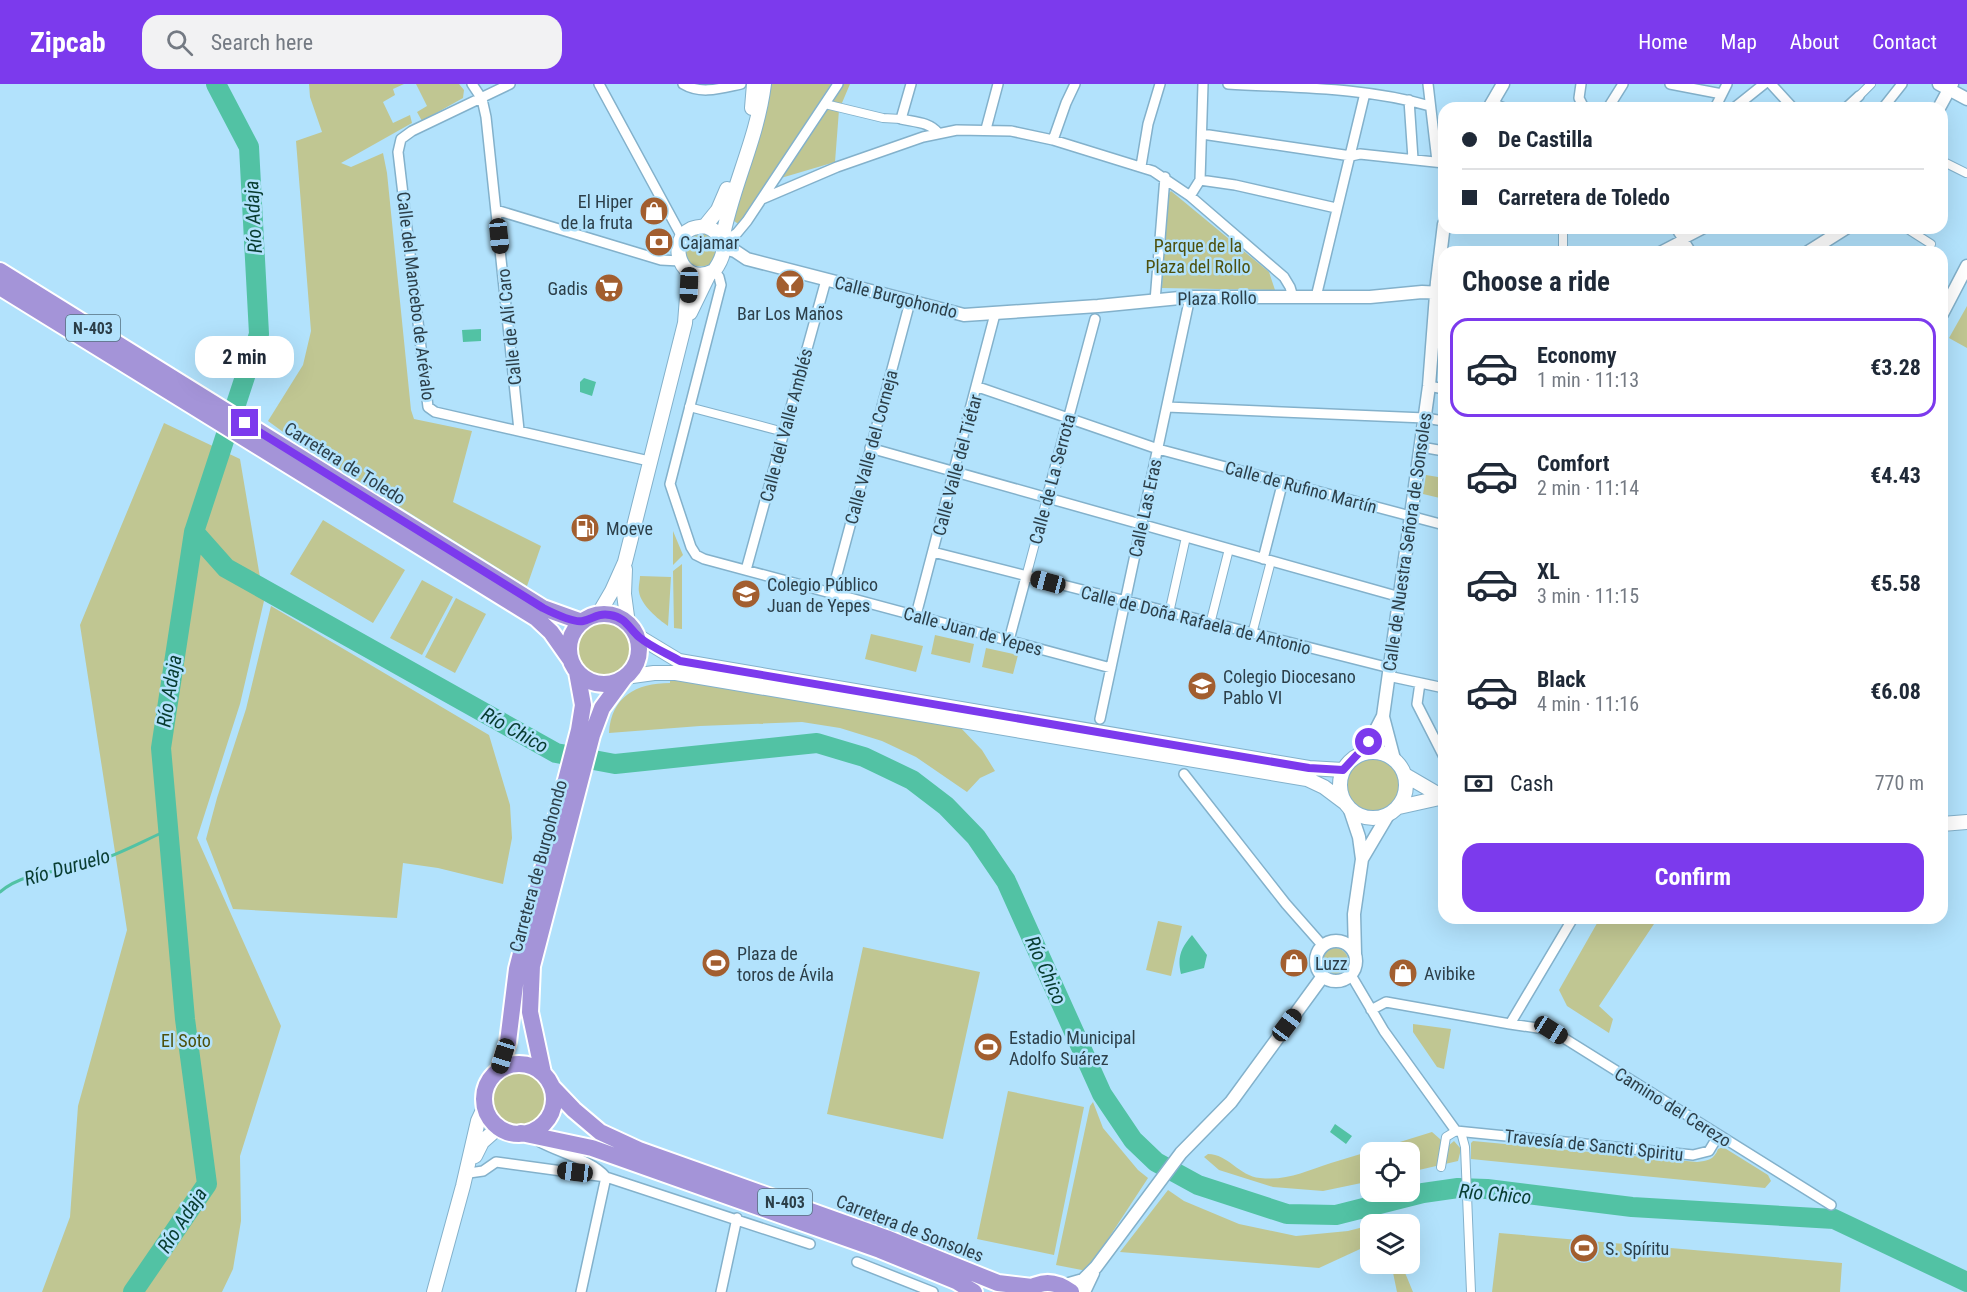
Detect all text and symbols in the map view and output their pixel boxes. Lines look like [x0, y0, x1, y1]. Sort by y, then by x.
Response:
search box [142, 15, 562, 69]
text: Zipcab [30, 26, 106, 59]
icon: search [163, 26, 196, 59]
text: Search here [211, 30, 313, 55]
text: Home [1638, 30, 1688, 54]
text: Map [1721, 30, 1757, 54]
text: About [1790, 30, 1839, 54]
text: Contact [1872, 30, 1937, 54]
text: De Castilla [1498, 127, 1593, 152]
water label: Río Adaja [239, 180, 267, 254]
text: Carretera de Toledo [1498, 185, 1670, 210]
street label: Calle del Mancebo de Arévalo [393, 191, 439, 401]
place label: El Hiper de la fruta [561, 191, 634, 233]
shop icon: El Hiper de la fruta [638, 195, 670, 227]
car [488, 217, 510, 255]
bank icon: Cajamar [643, 226, 675, 258]
place label: Cajamar [680, 232, 740, 253]
park label: Parque de la Plaza del Rollo [1146, 235, 1250, 277]
text: Choose a ride [1462, 266, 1610, 298]
car [679, 267, 699, 303]
street label: Calle de Alí Caro [492, 268, 526, 386]
bar icon: Bar Los Maños [774, 268, 806, 300]
supermarket icon: Gadis [593, 272, 625, 304]
street label: Calle Burgohondo [832, 272, 960, 322]
place label: Gadis [547, 278, 588, 299]
street label: Plaza Rollo [1177, 287, 1257, 309]
place label: Bar Los Maños [737, 303, 843, 324]
road number: N-403 [66, 315, 120, 341]
callout: 2 min [196, 336, 294, 378]
icon: car [1465, 341, 1519, 395]
text: Economy [1537, 343, 1617, 368]
text: 2 min [222, 345, 267, 369]
street label: Calle del Valle Amblés [755, 346, 817, 504]
text: €3.28 [1870, 355, 1921, 380]
street label: Calle Valle del Corneja [840, 368, 902, 526]
text: 1 min · 11:13 [1537, 368, 1639, 392]
street label: Calle Valle del Tiétar [928, 392, 986, 538]
route end [231, 409, 258, 436]
street label: Calle de Nuestra Señora de Sonsoles [1378, 411, 1436, 673]
street label: Calle de La Serrota [1025, 412, 1079, 546]
street label: Carretera de Toledo [281, 417, 409, 509]
icon: car [1465, 449, 1519, 503]
text: Comfort [1537, 451, 1610, 476]
street label: Calle Las Eras [1124, 457, 1166, 559]
street label: Calle de Rufino Martín [1223, 457, 1379, 517]
text: €4.43 [1870, 463, 1921, 488]
text: 2 min · 11:14 [1537, 476, 1639, 500]
fuel station icon: Moeve [569, 512, 601, 544]
place label: Moeve [606, 518, 653, 539]
icon: car [1465, 557, 1519, 611]
text: XL [1537, 559, 1560, 584]
car [1028, 569, 1068, 595]
text: €5.58 [1870, 571, 1921, 596]
place label: Colegio Público Juan de Yepes [767, 574, 878, 616]
school or university icon: Colegio Público Juan de Yepes [730, 578, 762, 610]
street label: Calle de Doña Rafaela de Antonio [1079, 581, 1313, 659]
text: 3 min · 11:15 [1537, 584, 1639, 608]
street label: Calle Juan de Yepes [901, 602, 1045, 660]
water label: Río Adaja [151, 653, 187, 729]
icon: car [1465, 665, 1519, 719]
place label: Colegio Diocesano Pablo VI [1223, 666, 1356, 708]
text: Black [1537, 667, 1586, 692]
school or university icon: Colegio Diocesano Pablo VI [1186, 670, 1218, 702]
text: €6.08 [1870, 679, 1921, 704]
text: 4 min · 11:16 [1537, 692, 1639, 716]
water label: Río Chico [477, 702, 553, 758]
route start [1355, 728, 1382, 755]
icon: cash [1462, 767, 1495, 800]
text: Cash [1510, 771, 1554, 796]
text: 770 m [1875, 771, 1924, 795]
street label: Carretera de Burgohondo [505, 778, 571, 954]
water label: Río Duruelo [21, 843, 113, 891]
button: Confirm [1462, 843, 1924, 912]
water label: Río Chico [1020, 932, 1072, 1008]
place label: Plaza de toros de Ávila [737, 943, 834, 985]
sports icon: Plaza de toros de Ávila [700, 947, 732, 979]
shop icon: Luzz [1278, 947, 1310, 979]
place label: Luzz [1315, 953, 1348, 974]
shop icon: Avibike [1387, 957, 1419, 989]
place label: Avibike [1424, 963, 1475, 984]
car [1269, 1005, 1305, 1045]
car [1531, 1013, 1571, 1047]
place label: Estadio Municipal Adolfo Suárez [1009, 1027, 1136, 1069]
park label: El Soto [161, 1030, 211, 1051]
sports icon: Estadio Municipal Adolfo Suárez [972, 1031, 1004, 1063]
car [489, 1036, 517, 1076]
street label: Camino del Cerezo [1611, 1063, 1735, 1151]
street label: Travesía de Sancti Spiritu [1504, 1125, 1684, 1165]
map controls [1360, 1142, 1420, 1274]
button: locate [1360, 1142, 1420, 1202]
car [556, 1161, 594, 1183]
water label: Río Chico [1458, 1179, 1532, 1209]
water label: Río Adaja [152, 1183, 212, 1257]
road number: N-403 [758, 1189, 812, 1215]
street label: Carretera de Sonsoles [833, 1190, 987, 1266]
button: layers [1360, 1214, 1420, 1274]
sports icon: S. Spíritu [1568, 1232, 1600, 1264]
place label: S. Spíritu [1605, 1238, 1669, 1259]

